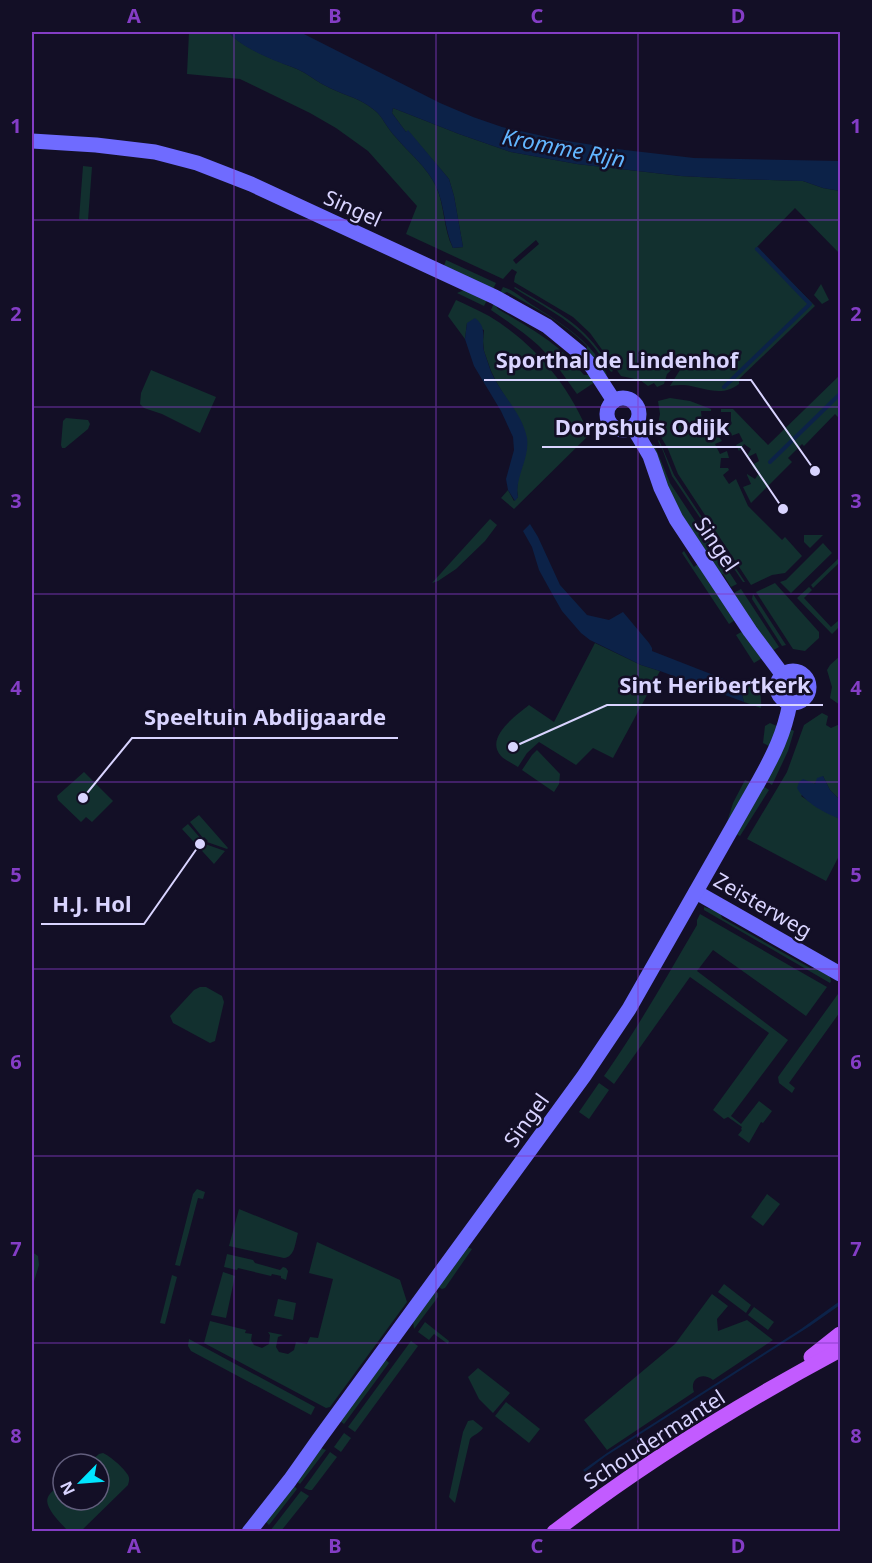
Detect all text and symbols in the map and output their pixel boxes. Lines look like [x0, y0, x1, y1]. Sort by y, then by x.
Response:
text: A [127, 2, 141, 29]
text: B [328, 2, 342, 29]
text: C [531, 2, 544, 29]
text: D [731, 2, 745, 29]
text: 1 [10, 112, 22, 139]
text: 1 [850, 112, 862, 139]
water label: Kromme Rijn [500, 120, 628, 174]
street label: Singel [320, 183, 386, 233]
text: 2 [10, 300, 22, 327]
text: 2 [850, 300, 862, 327]
callout: Sporthal de Lindenhof [484, 340, 751, 380]
text: Sporthal de Lindenhof [496, 344, 740, 374]
callout: Dorpshuis Odijk [542, 407, 741, 447]
text: Dorpshuis Odijk [555, 411, 730, 441]
text: 3 [10, 487, 22, 514]
text: 3 [850, 487, 862, 514]
street label: Singel [689, 511, 745, 577]
callout: Sint Heribertkerk [607, 665, 823, 705]
text: Sint Heribertkerk [619, 669, 811, 699]
text: 4 [10, 674, 22, 701]
text: 4 [850, 674, 862, 701]
callout: Speeltuin Abdijgaarde [132, 698, 398, 738]
text: Speeltuin Abdijgaarde [144, 701, 386, 731]
text: 5 [10, 861, 22, 888]
text: 5 [850, 861, 862, 888]
street label: Zeisterweg [709, 866, 817, 944]
callout: H.J. Hol [41, 884, 144, 924]
text: H.J. Hol [52, 888, 132, 918]
text: 6 [10, 1048, 22, 1075]
text: 6 [850, 1048, 862, 1075]
street label: Singel [497, 1087, 555, 1153]
text: 7 [10, 1235, 22, 1262]
text: 7 [850, 1235, 862, 1262]
street label: Schoudermantel [578, 1383, 730, 1495]
text: 8 [10, 1422, 22, 1449]
text: 8 [850, 1422, 862, 1449]
north arrow [51, 1452, 111, 1512]
text: N [55, 1478, 80, 1499]
text: A [127, 1532, 141, 1559]
text: B [328, 1532, 342, 1559]
text: C [531, 1532, 544, 1559]
text: D [731, 1532, 745, 1559]

